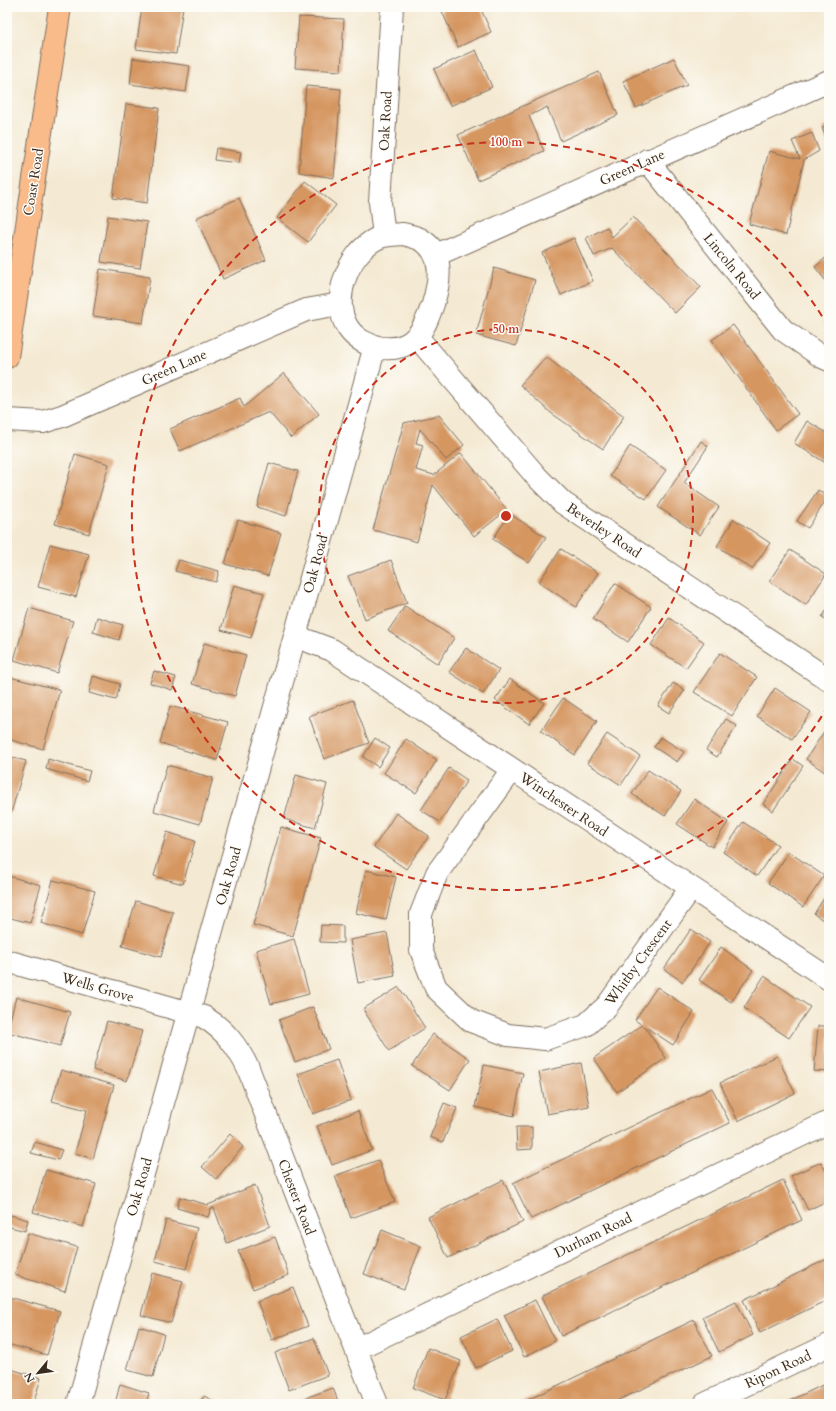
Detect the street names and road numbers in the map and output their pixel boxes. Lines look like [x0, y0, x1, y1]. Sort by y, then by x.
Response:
street label: Oak Road [374, 90, 397, 152]
street label: Green Lane [597, 145, 668, 190]
street label: Coast Road [19, 146, 48, 217]
street label: Lincoln Road [699, 229, 765, 304]
street label: Green Lane [139, 345, 210, 390]
street label: Beverley Road [563, 498, 645, 563]
street label: Oak Road [299, 532, 333, 596]
street label: Winchester Road [515, 767, 612, 841]
street label: Oak Road [211, 844, 246, 908]
street label: Whitby Crescent [600, 915, 676, 1010]
street label: Wells Grove [58, 968, 136, 1007]
street label: Oak Road [122, 1155, 157, 1219]
street label: Chester Road [273, 1157, 320, 1238]
street label: Durham Road [551, 1208, 636, 1262]
street label: Ripon Road [742, 1346, 815, 1393]

